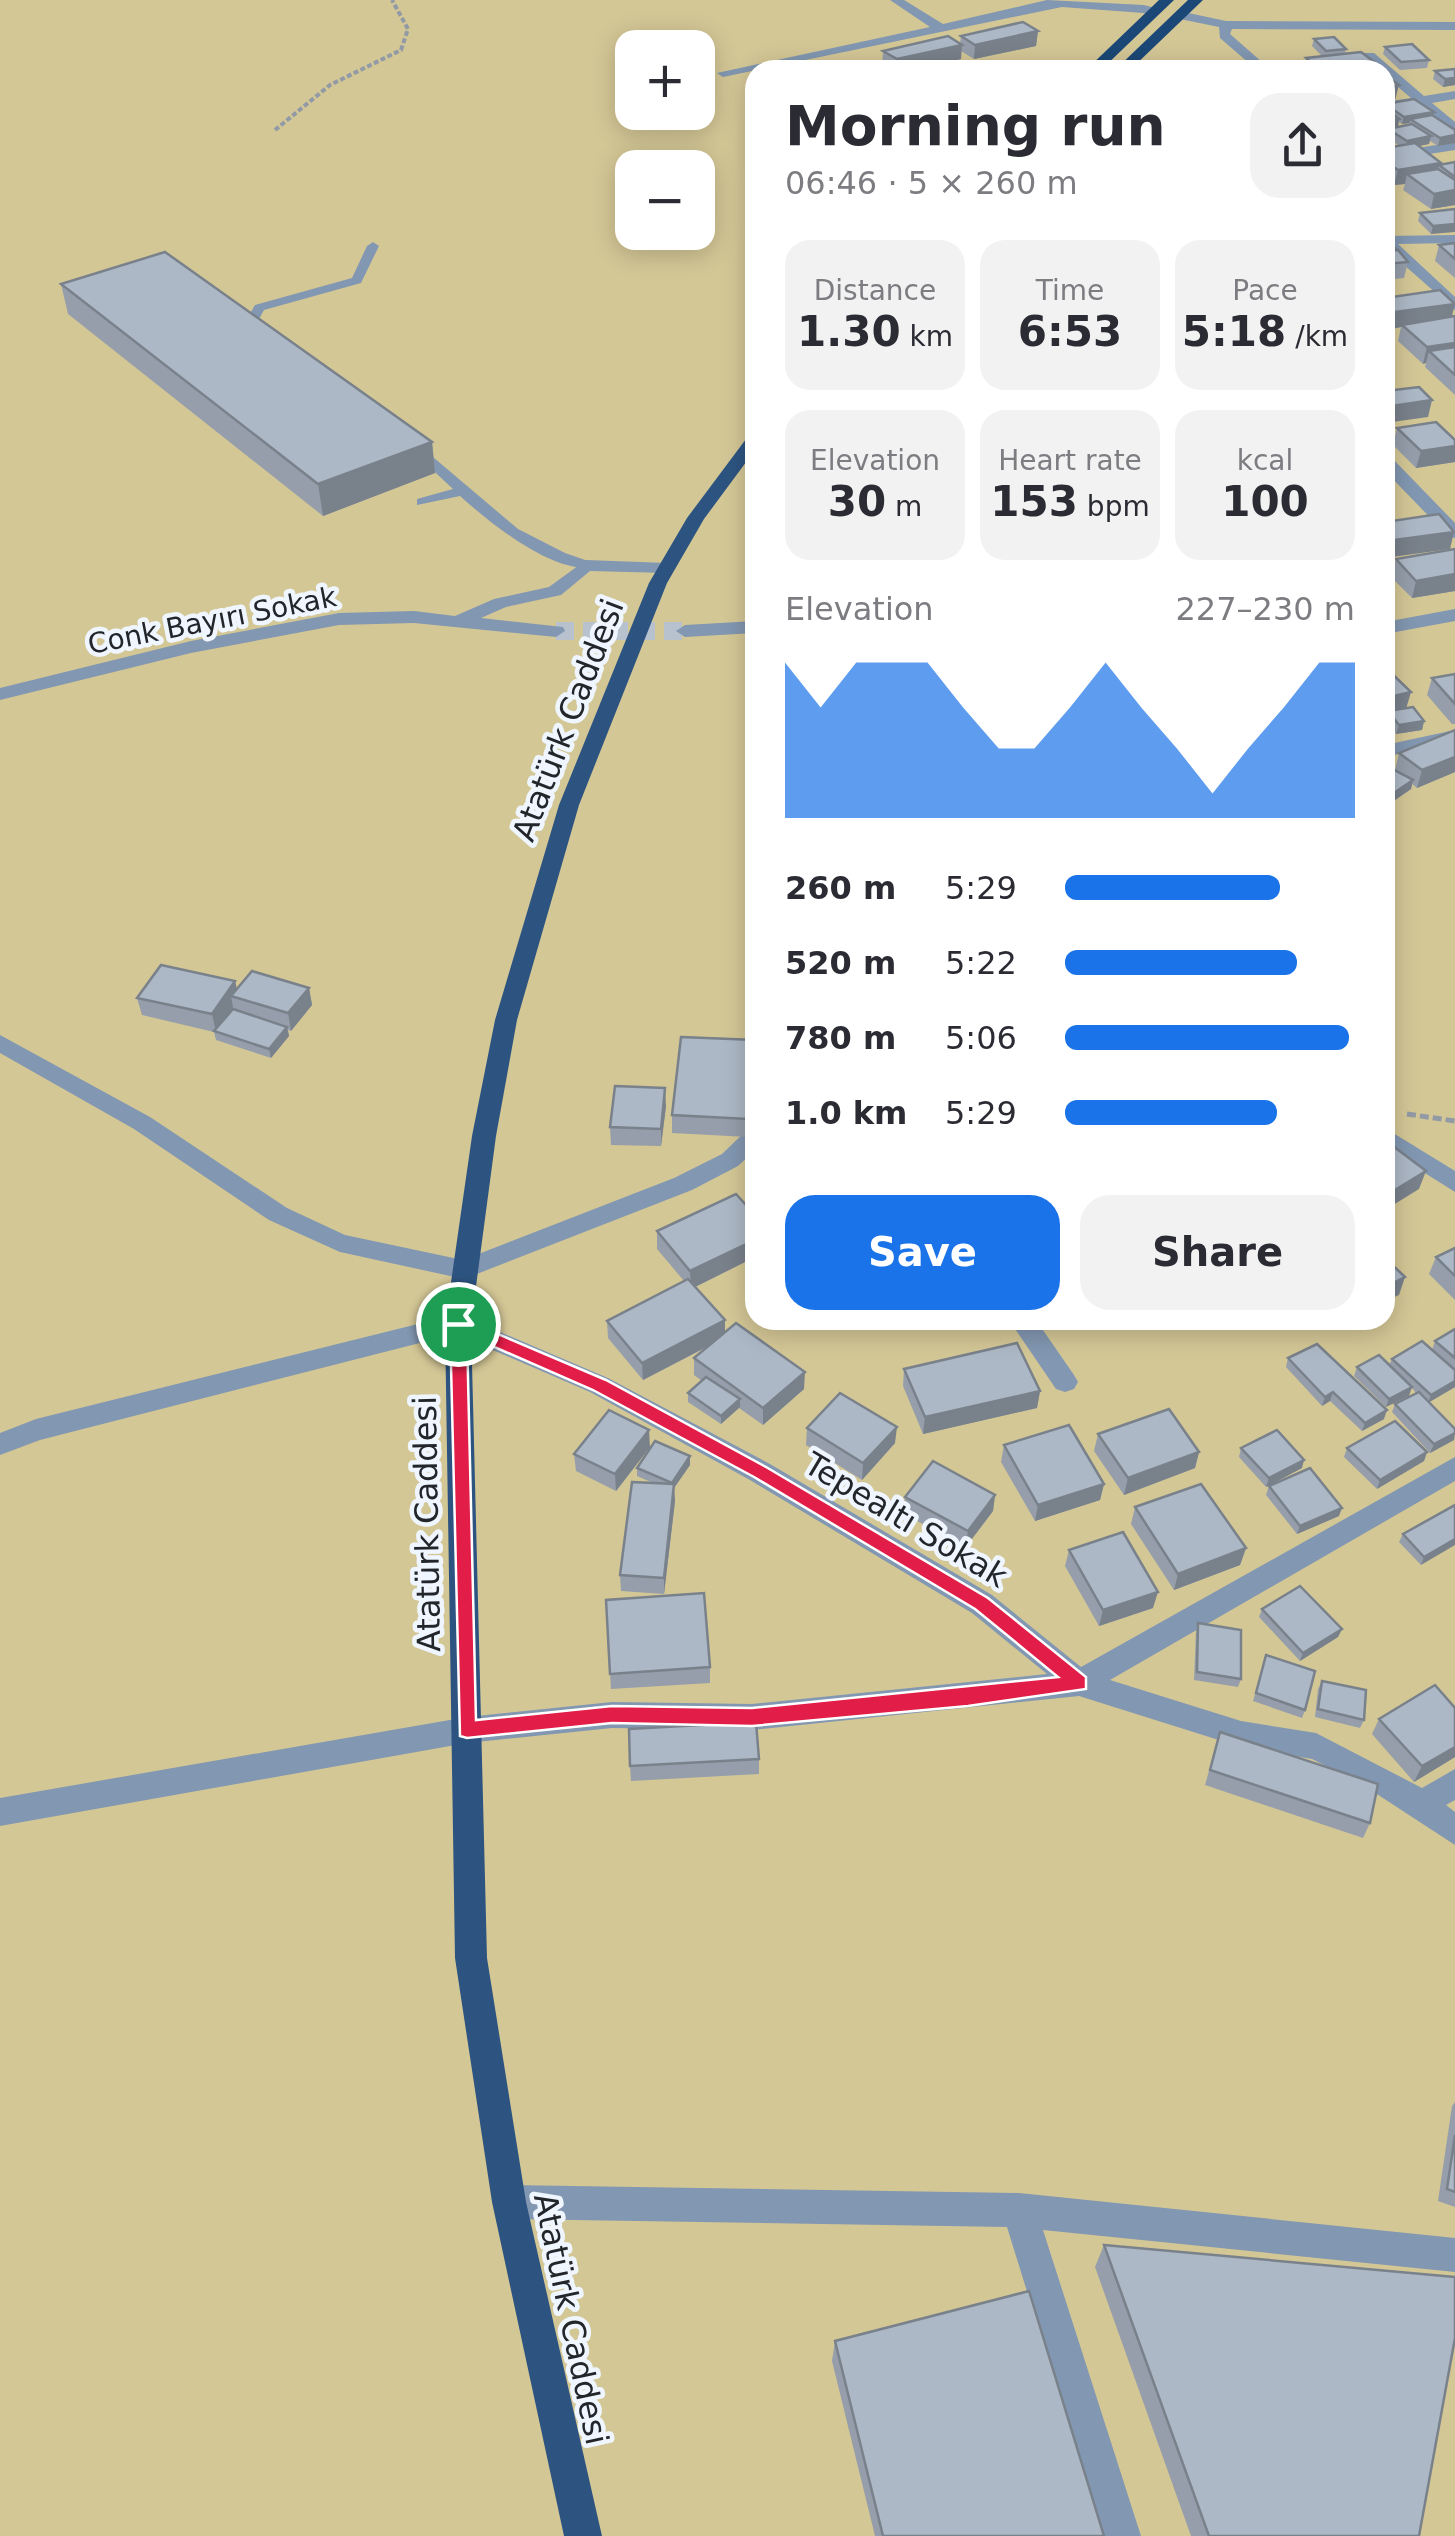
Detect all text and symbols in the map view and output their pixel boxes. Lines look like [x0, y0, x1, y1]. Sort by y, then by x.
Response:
map controls [615, 30, 715, 250]
button: + [615, 30, 715, 130]
button: share [1250, 93, 1355, 198]
text: Morning run [785, 94, 1166, 158]
button: − [615, 150, 715, 250]
text: 06:46 · 5 × 260 m [785, 164, 1078, 202]
text: Distance [814, 274, 936, 307]
text: Time [1036, 274, 1104, 307]
text: Pace [1232, 274, 1298, 307]
text: 1.30 [797, 307, 901, 356]
text: 6:53 [1018, 307, 1122, 356]
text: 5:18 [1182, 307, 1286, 356]
text: km [901, 320, 953, 353]
text: /km [1286, 320, 1348, 353]
text: Elevation [810, 444, 940, 477]
text: Heart rate [998, 444, 1142, 477]
text: kcal [1237, 444, 1293, 477]
text: 30 [828, 477, 886, 526]
text: 153 [990, 477, 1078, 526]
text: 100 [1221, 477, 1309, 526]
text: m [886, 490, 922, 523]
text: bpm [1078, 490, 1150, 523]
street label: Conk Bayırı Sokak [85, 580, 340, 661]
text: Elevation [785, 590, 934, 628]
text: 227–230 m [1176, 590, 1355, 628]
street label: Atatürk Caddesi [504, 594, 632, 846]
text: 260 m [785, 869, 896, 907]
text: 5:29 [945, 869, 1017, 907]
text: 520 m [785, 944, 896, 982]
text: 5:22 [945, 944, 1017, 982]
text: 780 m [785, 1019, 896, 1057]
text: 5:06 [945, 1019, 1017, 1057]
text: 1.0 km [785, 1094, 907, 1132]
text: 5:29 [945, 1094, 1017, 1132]
button: Save [785, 1195, 1060, 1310]
button: Share [1080, 1195, 1355, 1310]
pin [416, 1282, 501, 1367]
icon: arrive [431, 1297, 486, 1352]
street label: Atatürk Caddesi [406, 1396, 448, 1652]
street label: Tepealtı Sokak [797, 1444, 1015, 1596]
street label: Atatürk Caddesi [526, 2190, 616, 2448]

